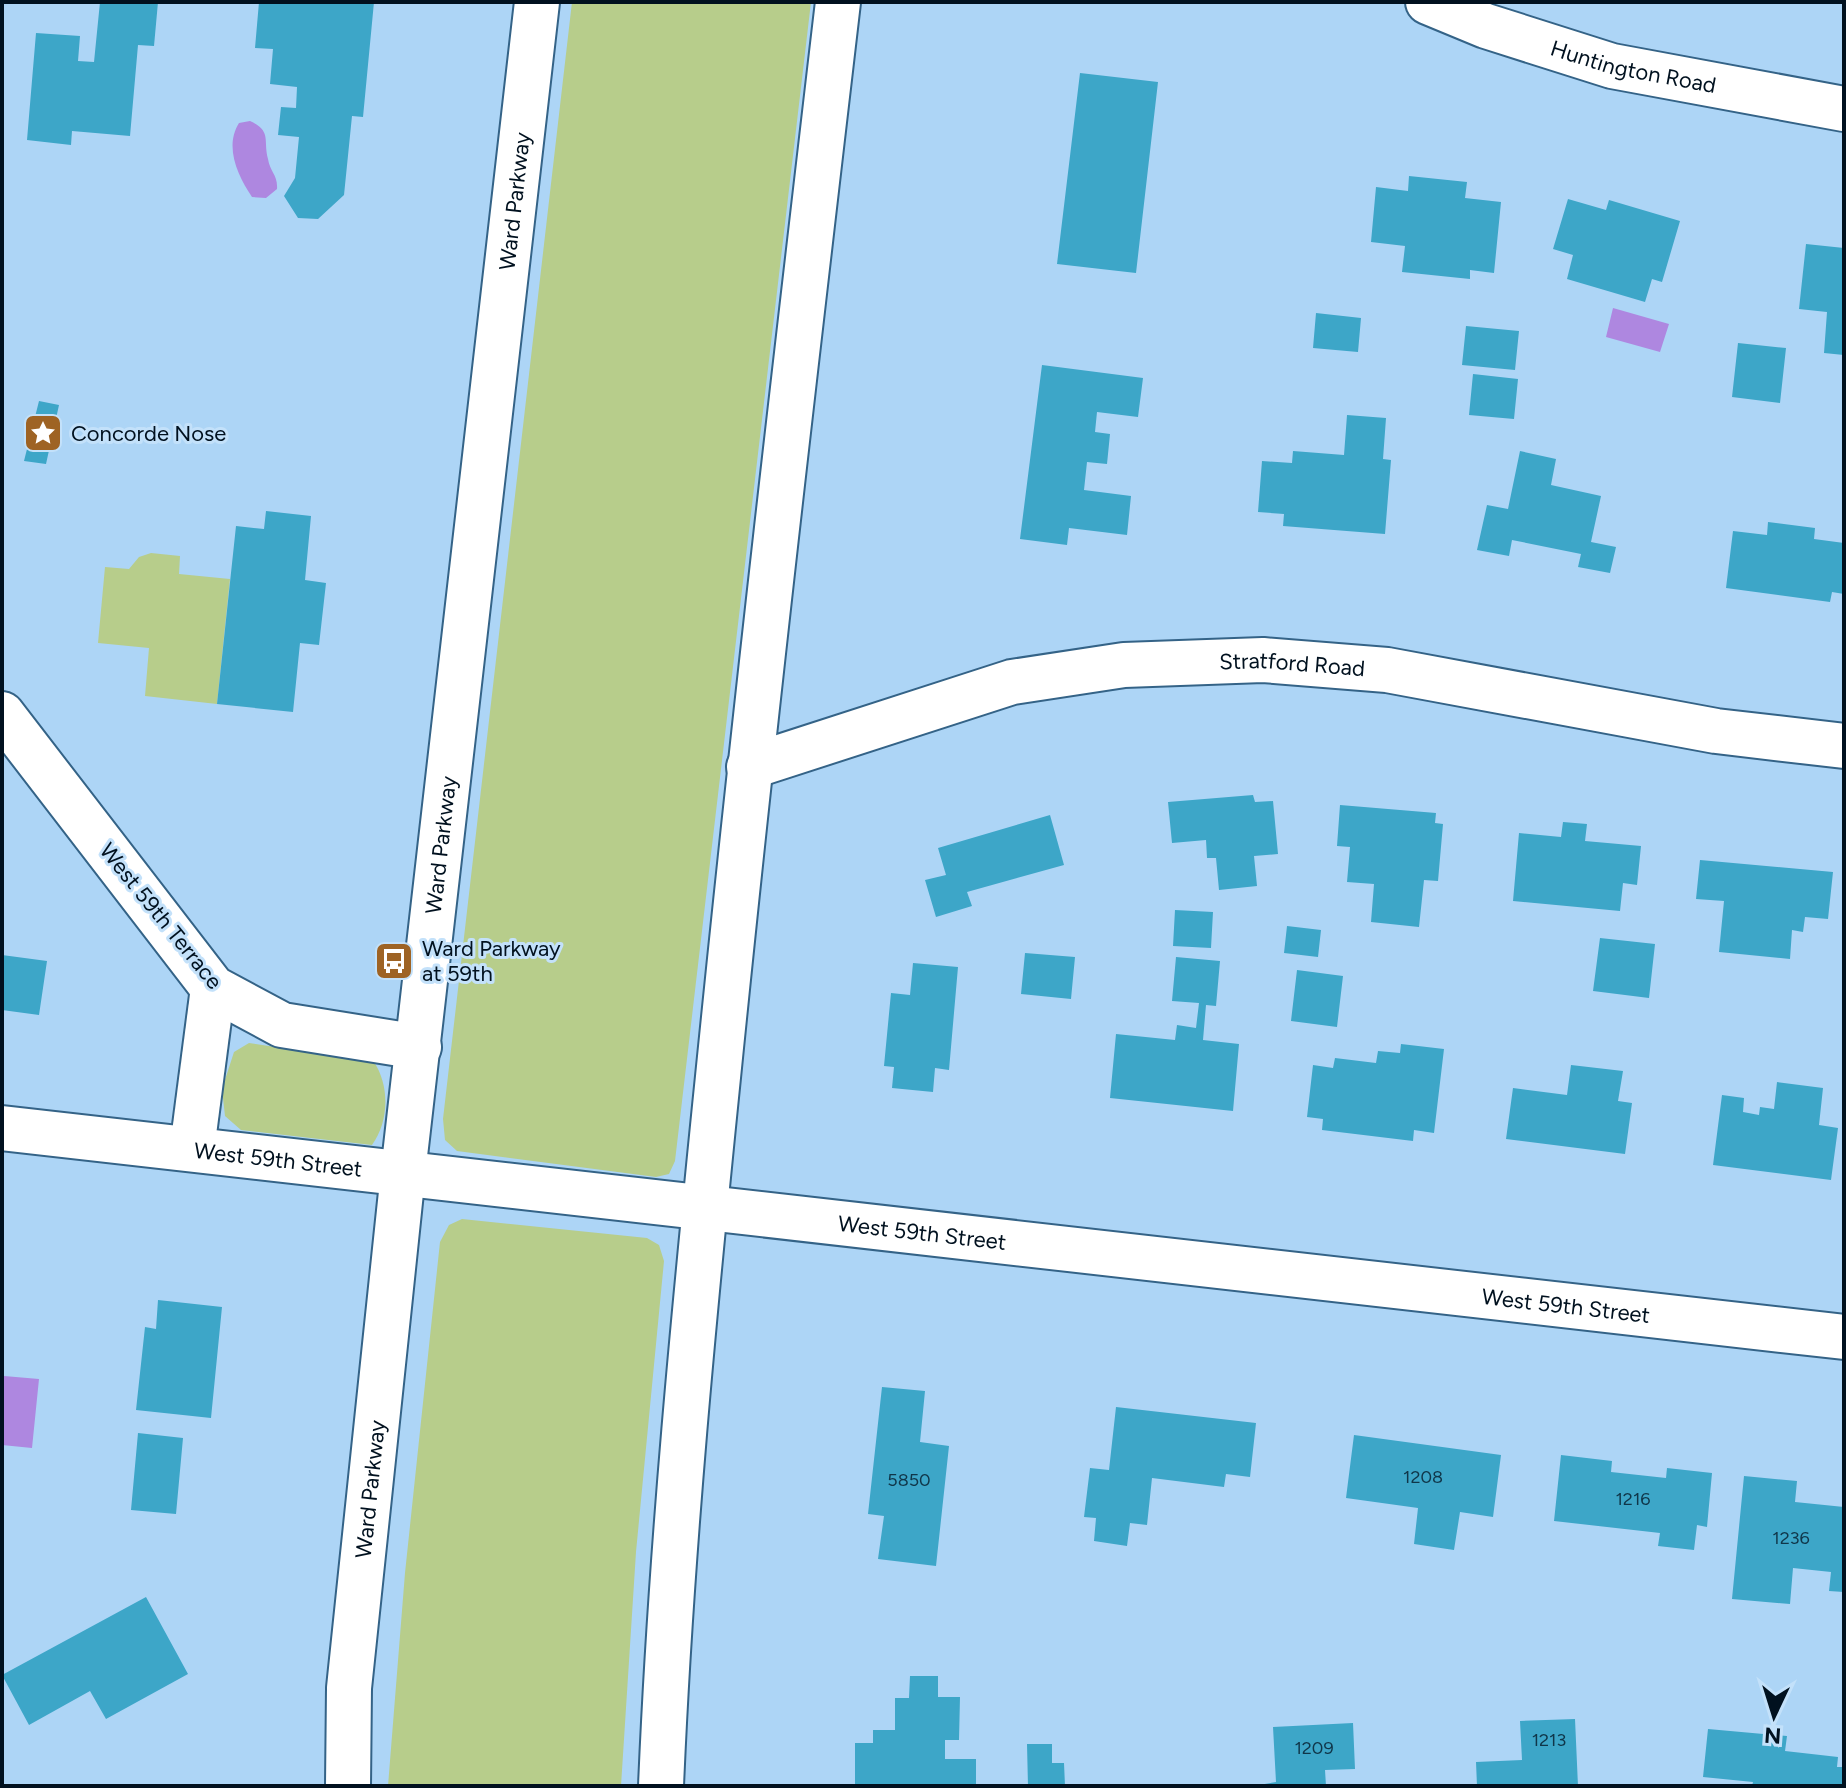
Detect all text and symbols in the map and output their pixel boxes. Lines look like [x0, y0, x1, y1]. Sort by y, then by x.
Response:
street label: Huntington Road [1547, 34, 1718, 99]
street label: Ward Parkway [493, 130, 536, 272]
place icon: Concorde Nose [22, 412, 64, 454]
place label: Concorde Nose [71, 420, 226, 447]
street label: Stratford Road [1219, 646, 1366, 682]
street label: Ward Parkway [419, 774, 462, 915]
street label: West 59th Terrace [94, 837, 228, 995]
place label: Ward Parkway at 59th [422, 935, 561, 987]
bus stop icon: Ward Parkway at 59th [373, 940, 415, 982]
street label: West 59th Street [193, 1136, 364, 1182]
street label: West 59th Street [837, 1209, 1008, 1255]
street label: West 59th Street [1480, 1283, 1651, 1328]
street label: Ward Parkway [349, 1418, 391, 1560]
house number: 1208 [1403, 1466, 1443, 1488]
house number: 5850 [887, 1469, 931, 1491]
house number: 1216 [1615, 1488, 1651, 1510]
house number: 1236 [1772, 1527, 1810, 1549]
north arrow [1734, 1676, 1814, 1756]
text: N [1763, 1721, 1782, 1750]
house number: 1213 [1532, 1729, 1566, 1751]
house number: 1209 [1294, 1737, 1334, 1759]

